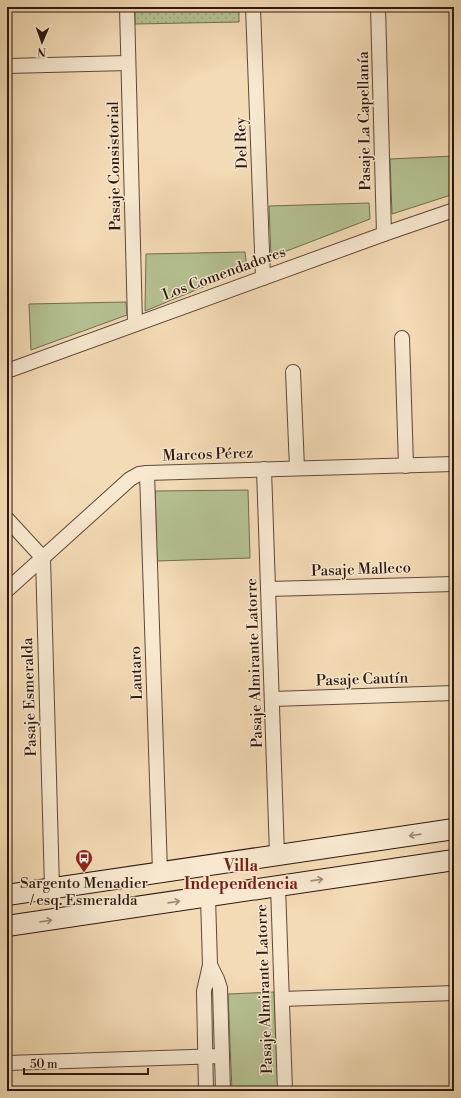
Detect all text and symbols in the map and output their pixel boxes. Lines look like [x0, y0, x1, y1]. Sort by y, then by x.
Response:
north arrow [22, 22, 62, 62]
text: N [37, 44, 46, 58]
street label: Pasaje La Capellanía [354, 51, 375, 191]
street label: Pasaje Consistorial [104, 100, 125, 231]
street label: Del Rey [231, 116, 252, 169]
street label: Los Comendadores [160, 242, 288, 305]
street label: Marcos Pérez [162, 443, 254, 466]
street label: Pasaje Malleco [311, 558, 411, 581]
street label: Pasaje Almirante Latorre [242, 578, 267, 748]
street label: Pasaje Esmeralda [18, 637, 41, 757]
street label: Lautaro [126, 646, 147, 700]
street label: Pasaje Cautín [316, 668, 409, 691]
one-way arrow [409, 831, 422, 839]
bus stop icon: Sargento Menadier / esq. Esmeralda [74, 848, 94, 873]
district label: Villa Independencia [184, 856, 298, 894]
place label: Sargento Menadier / esq. Esmeralda [20, 874, 149, 910]
one-way arrow [310, 876, 323, 884]
one-way arrow [167, 898, 180, 906]
street label: Pasaje Almirante Latorre [252, 904, 277, 1074]
one-way arrow [39, 917, 52, 925]
scale bar [24, 1050, 148, 1076]
text: 50 m [30, 1057, 58, 1072]

